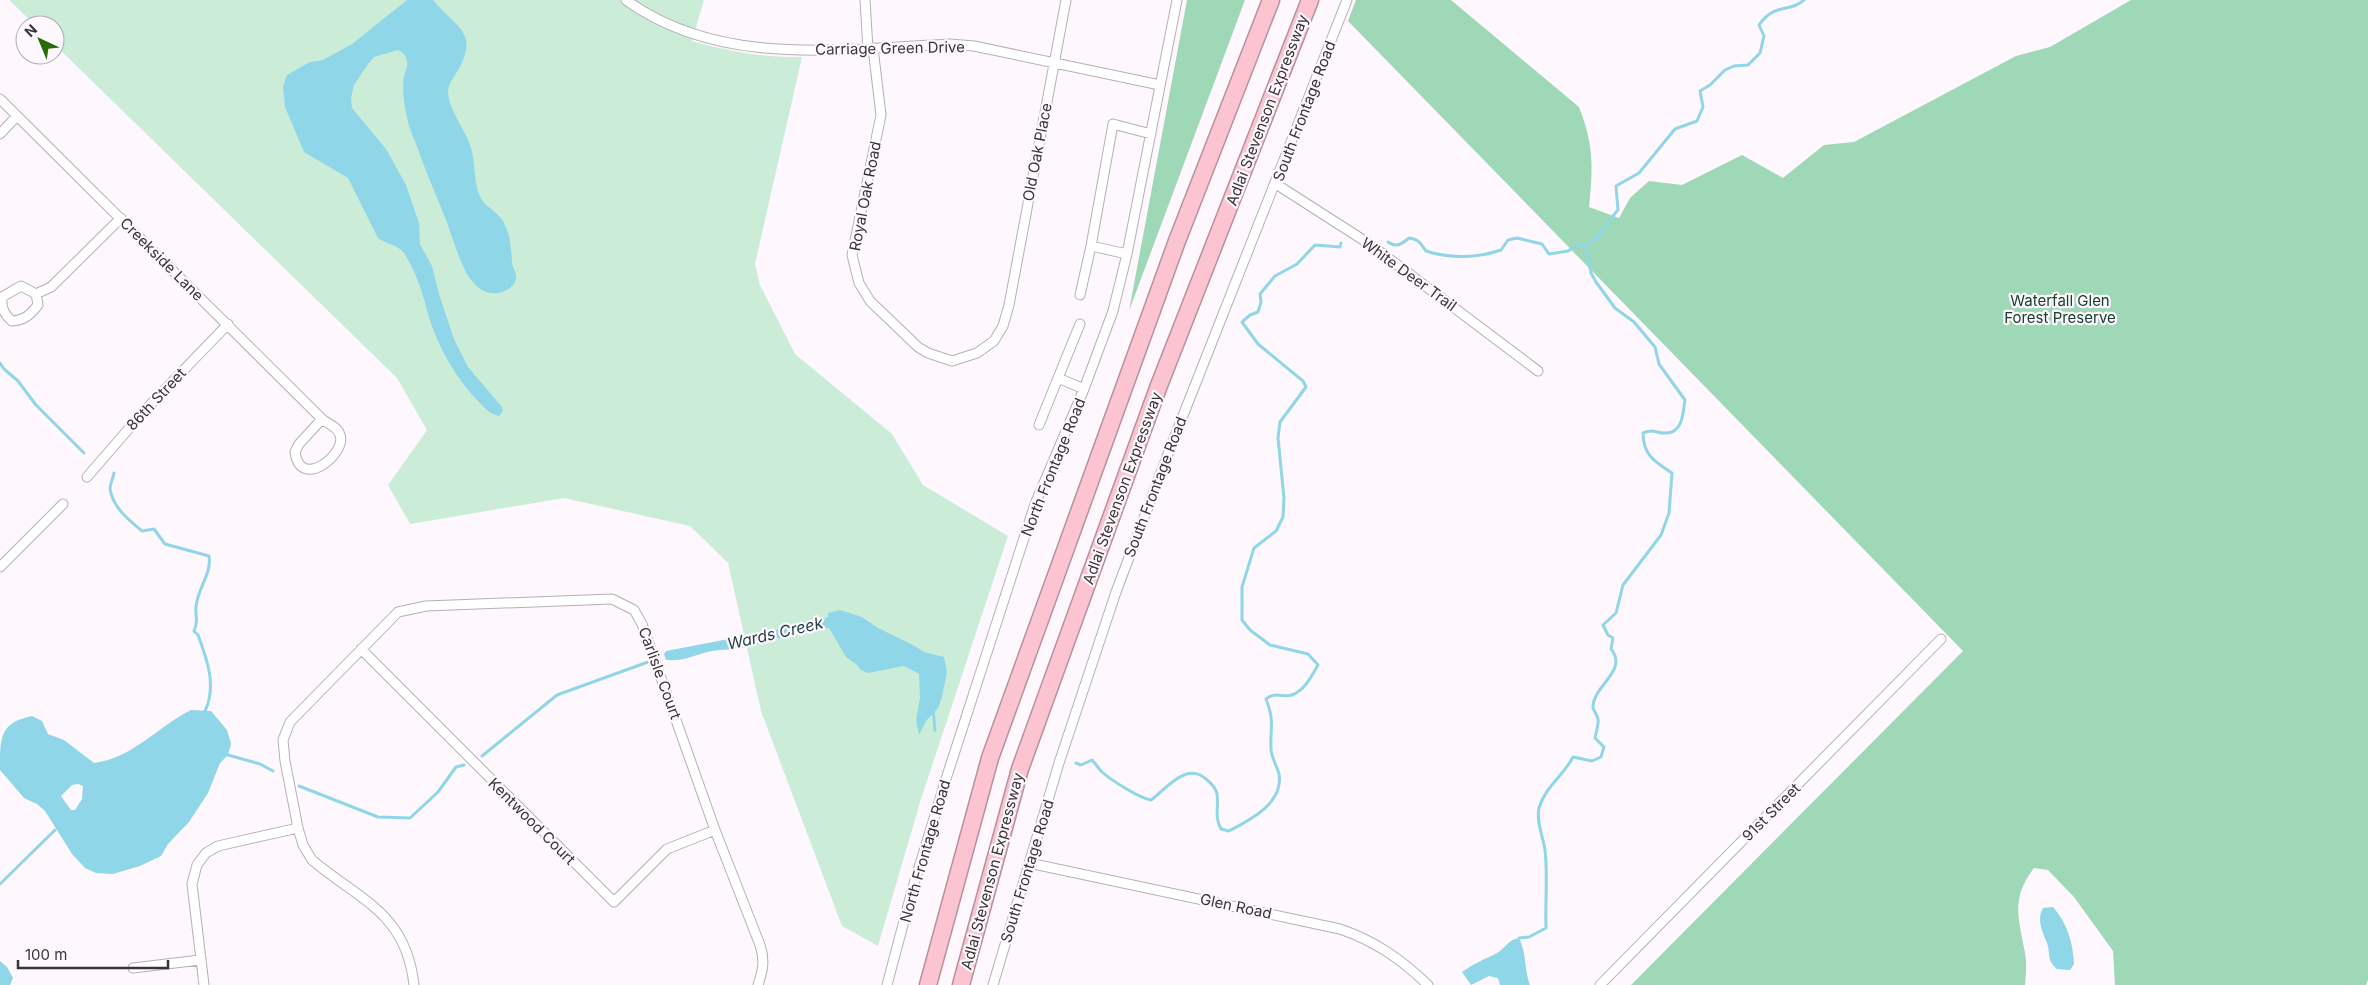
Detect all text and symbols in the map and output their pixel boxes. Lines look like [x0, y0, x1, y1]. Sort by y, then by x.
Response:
street label: Adlai Stevenson Expressway [1222, 11, 1312, 208]
north arrow [15, 15, 65, 65]
text: N [21, 20, 40, 40]
street label: Carriage Green Drive [815, 37, 965, 59]
street label: South Frontage Road [1268, 38, 1340, 184]
street label: Old Oak Place [1018, 101, 1056, 203]
street label: Royal Oak Road [845, 140, 885, 252]
street label: Creekside Lane [116, 213, 208, 305]
street label: White Deer Trail [1358, 233, 1460, 315]
park label: Waterfall Glen Forest Preserve [2004, 291, 2116, 327]
street label: 86th Street [122, 364, 190, 434]
street label: Adlai Stevenson Expressway [1078, 389, 1166, 587]
street label: North Frontage Road [1017, 395, 1089, 539]
street label: South Frontage Road [1119, 414, 1191, 560]
water label: Wards Creek [725, 612, 825, 654]
street label: Carlisle Court [635, 624, 685, 722]
street label: Adlai Stevenson Expressway [957, 770, 1028, 972]
street label: Kentwood Court [485, 774, 580, 869]
street label: North Frontage Road [896, 777, 954, 925]
street label: 91st Street [1738, 779, 1804, 845]
street label: South Frontage Road [996, 797, 1058, 945]
street label: Glen Road [1198, 889, 1274, 923]
scale bar [18, 938, 168, 970]
text: 100 m [25, 945, 67, 964]

